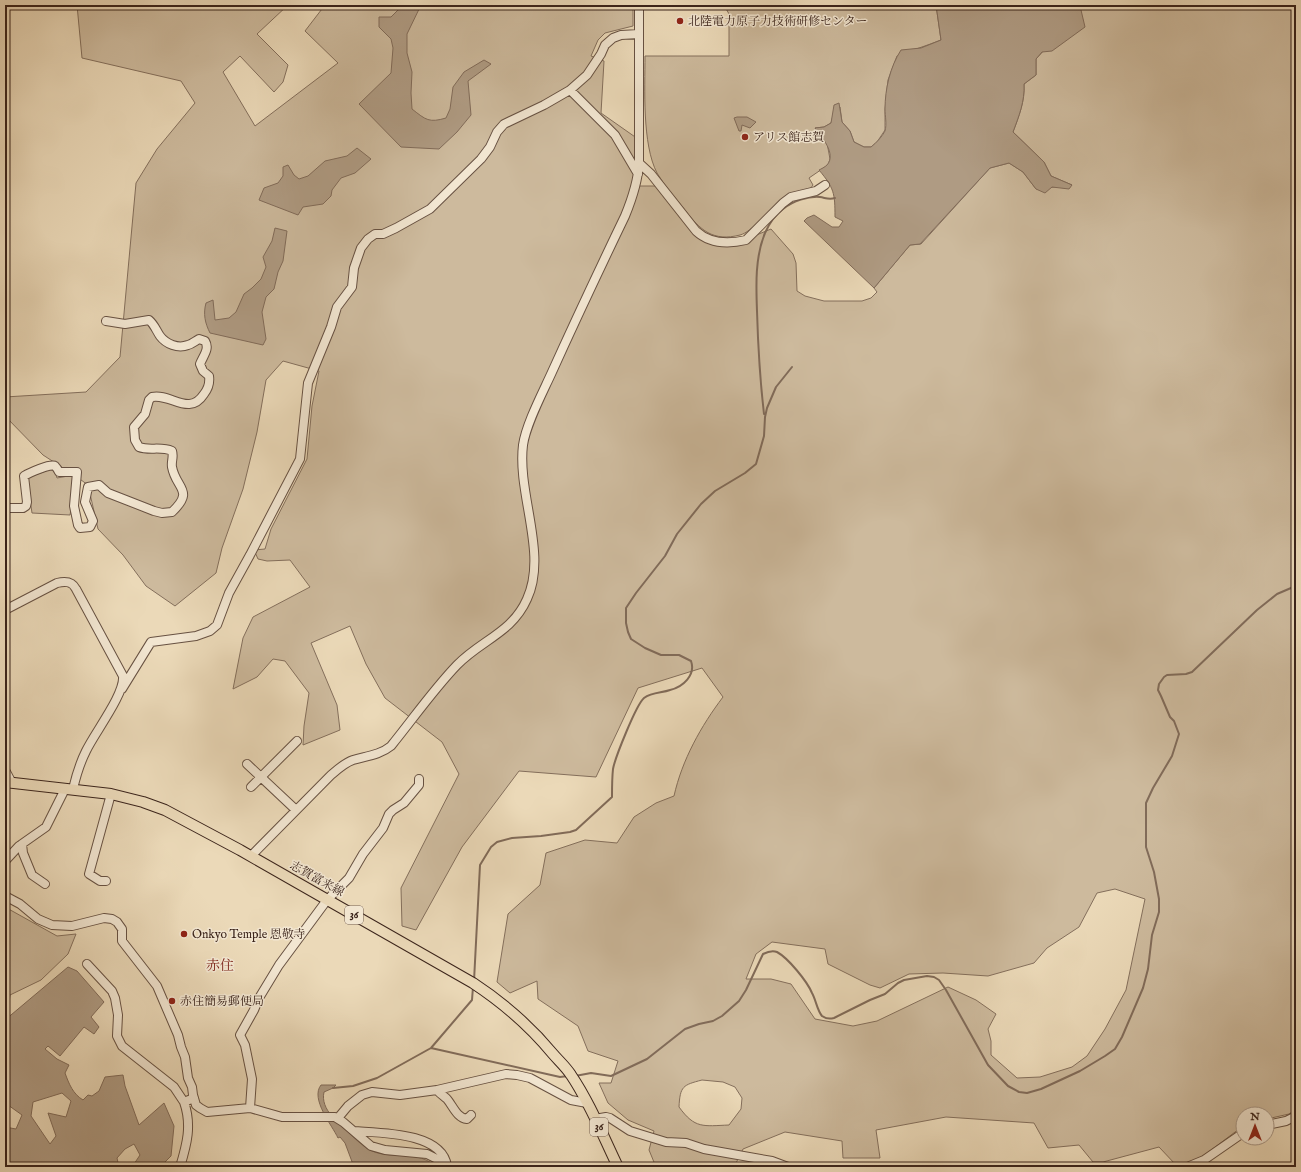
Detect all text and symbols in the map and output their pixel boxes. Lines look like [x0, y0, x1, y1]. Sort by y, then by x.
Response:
place label: 北陸電力原子力技術研修センター [688, 14, 868, 29]
marker: 北陸電力原子力技術研修センター [675, 16, 685, 26]
place label: アリス館志賀 [753, 130, 824, 145]
marker: アリス館志賀 [740, 132, 750, 142]
street label: 志賀富来線 [287, 858, 347, 900]
road number: 36 [345, 906, 363, 924]
place label: Onkyo Temple 恩敬寺 [192, 927, 306, 943]
marker: Onkyo Temple 恩敬寺 [179, 929, 189, 939]
district label: 赤住 [206, 957, 234, 975]
place label: 赤住簡易郵便局 [180, 994, 264, 1009]
marker: 赤住簡易郵便局 [167, 996, 177, 1006]
north arrow [1235, 1106, 1275, 1146]
text: N [1249, 1110, 1260, 1124]
road number: 36 [590, 1118, 608, 1136]

